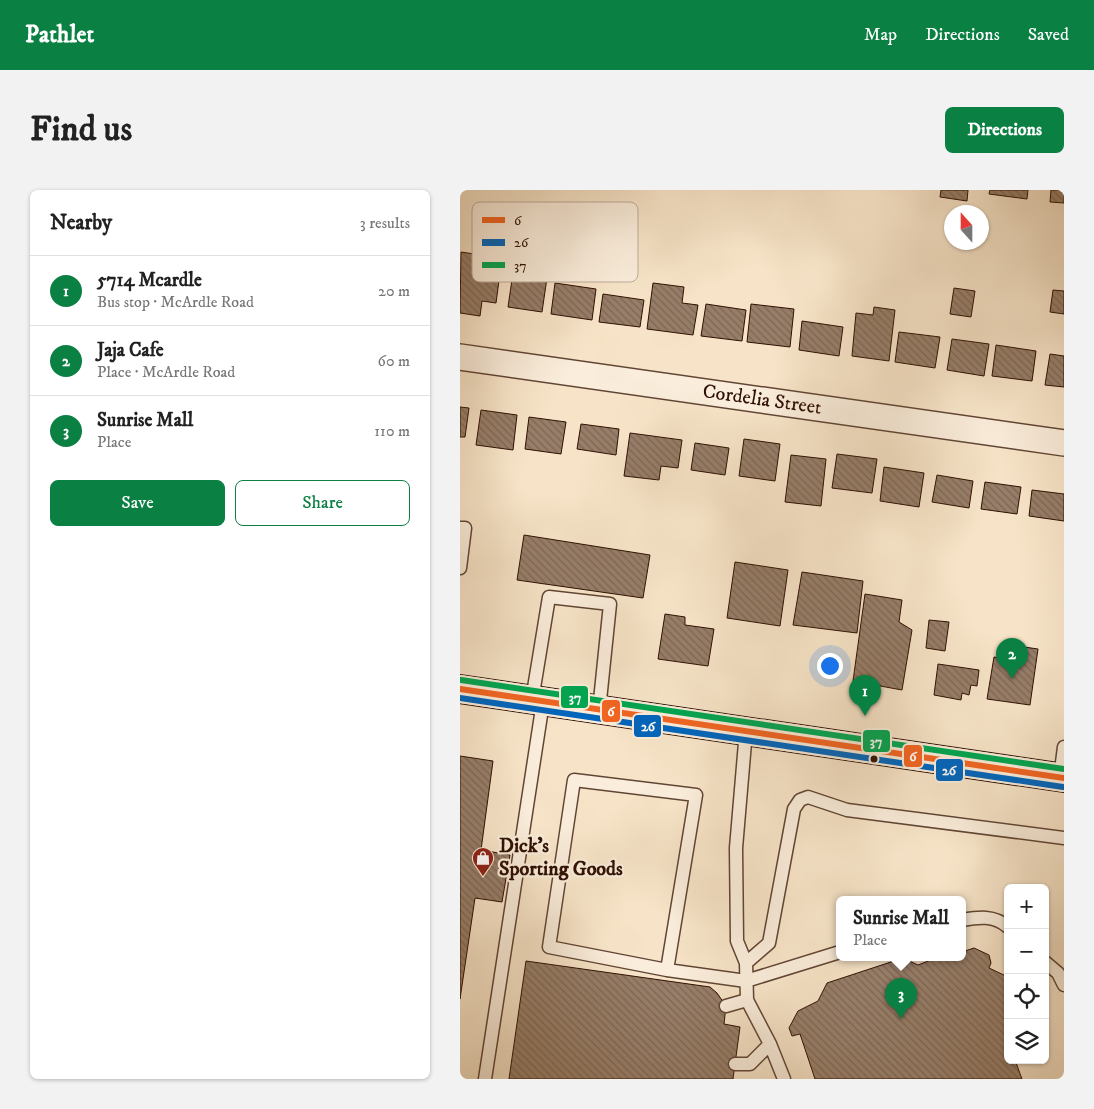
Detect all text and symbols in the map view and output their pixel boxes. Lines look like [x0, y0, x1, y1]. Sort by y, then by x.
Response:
text: Pathlet [25, 20, 94, 50]
text: Map [864, 24, 897, 46]
text: Directions [925, 24, 1000, 46]
text: Saved [1028, 24, 1069, 46]
button: Directions [945, 107, 1064, 153]
text: Find us [30, 108, 132, 152]
legend [472, 202, 638, 282]
north arrow [944, 205, 989, 250]
text: Nearby [50, 210, 112, 236]
text: 6 [514, 212, 522, 230]
text: 3 results [360, 213, 410, 233]
text: 26 [514, 234, 529, 252]
text: 37 [514, 257, 527, 275]
text: 5714 Mcardle [97, 269, 202, 292]
text: 1 [63, 281, 69, 301]
text: 20 m [378, 281, 410, 301]
text: Bus stop · McArdle Road [97, 292, 254, 312]
text: Jaja Cafe [97, 339, 164, 362]
text: 2 [62, 351, 70, 371]
text: 60 m [378, 351, 410, 371]
text: Place · McArdle Road [97, 362, 235, 382]
street label: Cordelia Street [701, 379, 823, 421]
text: Sunrise Mall [97, 409, 193, 432]
text: 3 [63, 421, 69, 441]
text: 110 m [374, 421, 410, 441]
text: Place [97, 432, 131, 452]
button: Save [50, 480, 225, 526]
button: Share [235, 480, 410, 526]
pin: 2 [996, 638, 1028, 679]
your location [817, 653, 843, 679]
pin: 1 [849, 675, 881, 716]
line badge: 37 [560, 685, 589, 709]
text: 37 [569, 689, 581, 707]
line badge: 6 [601, 699, 621, 723]
text: 6 [607, 703, 615, 721]
line badge: 26 [633, 714, 662, 738]
text: 26 [641, 718, 656, 736]
line badge: 37 [862, 729, 891, 753]
text: 37 [870, 733, 882, 751]
line badge: 6 [903, 744, 923, 768]
text: 6 [909, 748, 917, 766]
unlabelled marker [869, 754, 879, 764]
line badge: 26 [935, 758, 964, 782]
text: 26 [942, 762, 957, 780]
place label: Dick's Sporting Goods [499, 834, 623, 882]
shop icon: Dick's Sporting Goods [471, 846, 495, 877]
map controls [1004, 884, 1049, 1064]
button: + [1004, 884, 1049, 929]
popup [836, 896, 966, 961]
text: Sunrise Mall [853, 907, 949, 930]
button: − [1004, 929, 1049, 974]
text: Place [853, 930, 887, 950]
button: locate [1004, 974, 1049, 1019]
pin: 3 [885, 978, 917, 1019]
button: layers [1004, 1019, 1049, 1064]

